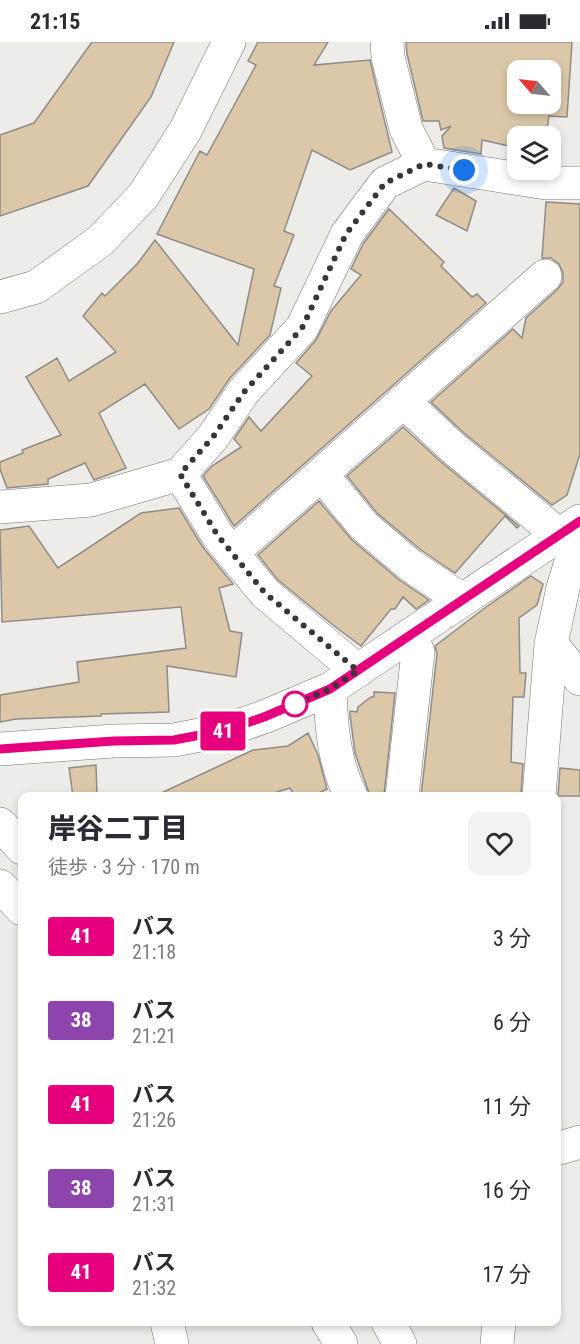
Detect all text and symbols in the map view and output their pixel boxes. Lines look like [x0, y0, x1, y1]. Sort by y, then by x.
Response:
text: 21:15 [30, 9, 81, 34]
north arrow [507, 60, 561, 114]
map controls [507, 60, 561, 180]
button: layers [507, 126, 561, 180]
your location [449, 155, 479, 185]
unlabelled marker [282, 691, 308, 717]
line badge: 41 [196, 712, 250, 750]
text: 41 [212, 719, 234, 743]
text: 岸谷二丁目 [48, 812, 188, 845]
button: heart [468, 812, 531, 875]
text: 徒歩 · 3 分 · 170 m [48, 855, 200, 879]
text: バス [132, 914, 176, 939]
text: 41 [70, 924, 92, 948]
text: 3 分 [493, 926, 531, 951]
text: 21:18 [132, 940, 176, 964]
text: バス [132, 998, 176, 1023]
text: 38 [70, 1008, 92, 1032]
text: 6 分 [493, 1010, 531, 1035]
text: 21:21 [132, 1024, 176, 1048]
text: バス [132, 1082, 176, 1107]
text: 41 [70, 1092, 92, 1116]
text: 11 分 [482, 1094, 531, 1119]
text: 21:26 [132, 1108, 176, 1132]
text: バス [132, 1166, 176, 1191]
text: 38 [70, 1176, 92, 1200]
text: 16 分 [482, 1178, 531, 1203]
text: 21:31 [132, 1192, 176, 1216]
text: バス [132, 1250, 176, 1275]
text: 41 [70, 1260, 92, 1284]
text: 17 分 [482, 1262, 531, 1287]
text: 21:32 [132, 1276, 176, 1300]

